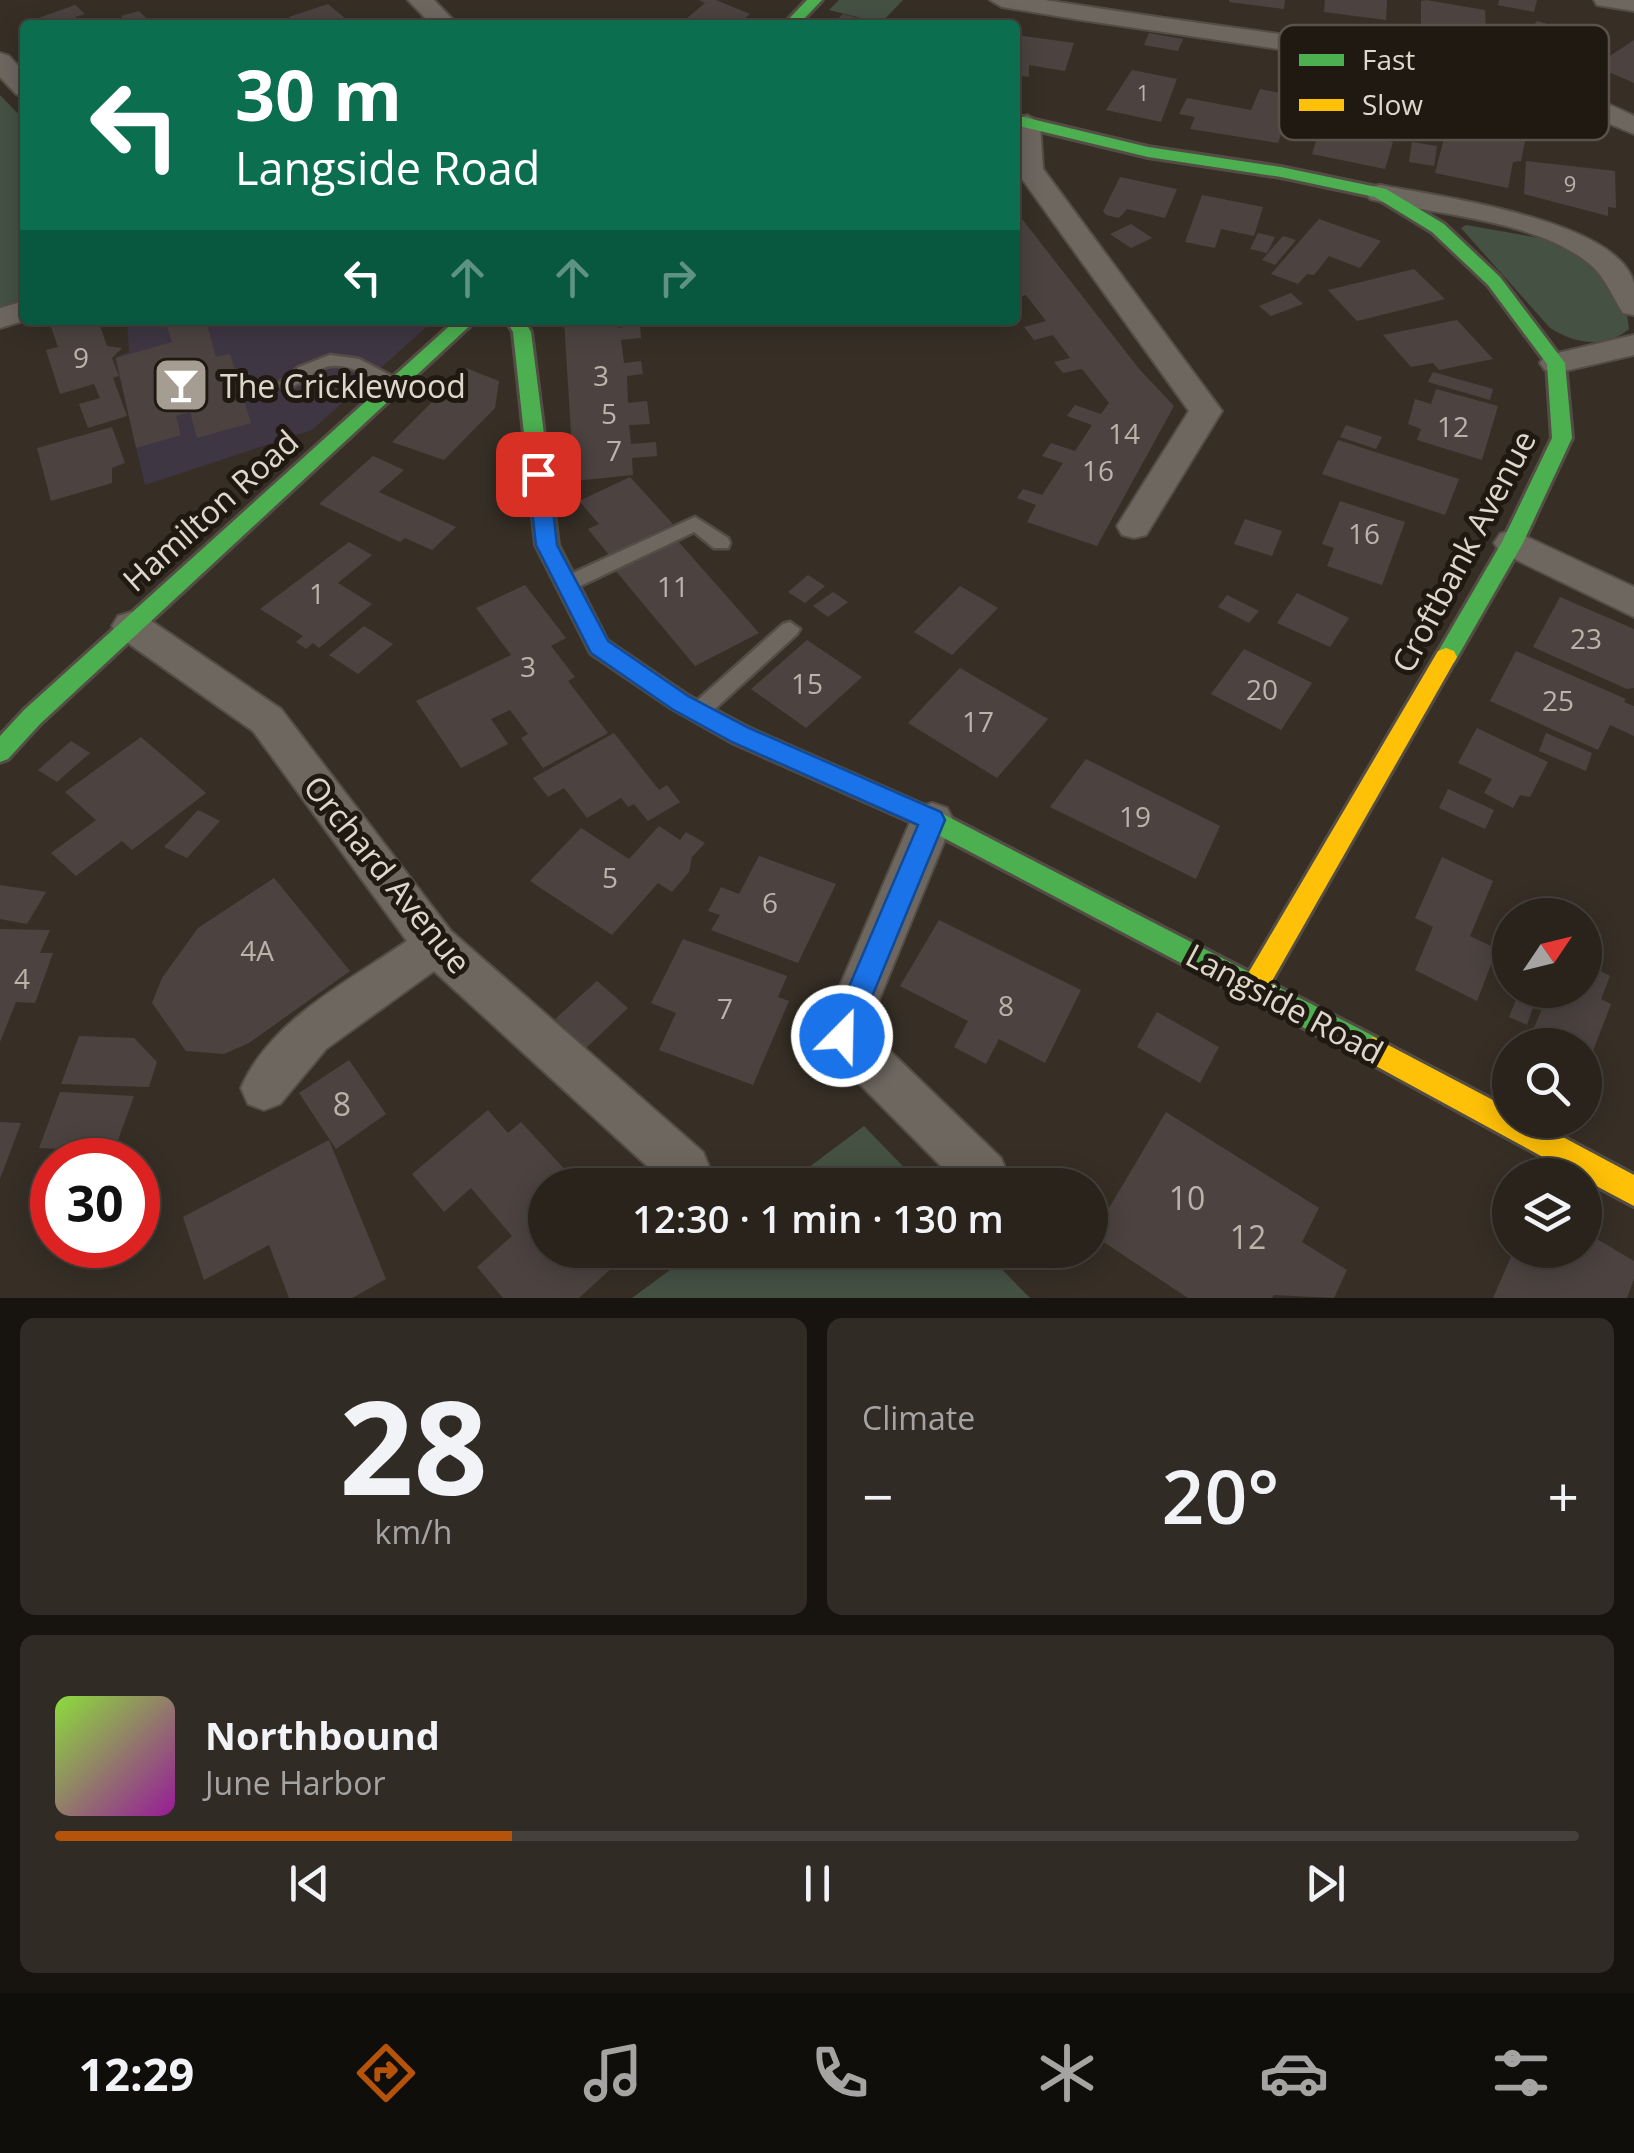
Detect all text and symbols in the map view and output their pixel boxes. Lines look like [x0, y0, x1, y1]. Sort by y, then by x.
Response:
legend [1279, 25, 1609, 140]
text: Fast [1362, 40, 1415, 78]
text: 30 m [235, 46, 402, 142]
icon: left [70, 60, 200, 190]
house number: 1 [1137, 77, 1149, 107]
text: Slow [1362, 85, 1423, 123]
text: Langside Road [235, 137, 540, 198]
house number: 9 [1564, 168, 1576, 198]
icon: left [335, 250, 390, 305]
icon: ahead [440, 250, 495, 305]
icon: ahead [545, 250, 600, 305]
icon: right [650, 250, 705, 305]
house number: 9 [73, 338, 89, 376]
bar icon: The Cricklewood [151, 355, 211, 415]
house number: 3 [593, 356, 609, 394]
place label: The Cricklewood [220, 364, 466, 407]
house number: 5 [601, 394, 617, 432]
house number: 12 [1437, 407, 1469, 445]
house number: 14 [1108, 414, 1140, 452]
street label: Hamilton Road [113, 420, 307, 600]
street label: Croftbank Avenue [1381, 423, 1545, 679]
house number: 7 [606, 431, 622, 469]
pin [496, 432, 581, 517]
icon: arrive [511, 447, 566, 502]
house number: 16 [1082, 451, 1114, 489]
house number: 16 [1348, 514, 1380, 552]
house number: 11 [657, 567, 689, 605]
house number: 1 [309, 574, 325, 612]
house number: 23 [1570, 619, 1602, 657]
house number: 3 [520, 647, 536, 685]
house number: 15 [791, 664, 823, 702]
house number: 20 [1246, 670, 1278, 708]
house number: 25 [1542, 681, 1574, 719]
house number: 17 [962, 702, 994, 740]
street label: Orchard Avenue [295, 766, 481, 982]
house number: 19 [1119, 797, 1151, 835]
house number: 5 [602, 858, 618, 896]
house number: 6 [762, 883, 778, 921]
north arrow [1492, 898, 1602, 1008]
map controls [1492, 898, 1602, 1268]
house number: 4A [240, 931, 274, 969]
street label: Langside Road [1179, 933, 1391, 1073]
house number: 4 [14, 959, 30, 997]
position arrow [790, 984, 894, 1088]
house number: 8 [998, 986, 1014, 1024]
house number: 7 [717, 989, 733, 1027]
button: search [1492, 1028, 1602, 1138]
house number: 8 [333, 1082, 351, 1125]
speed limit sign: 30 [30, 1138, 160, 1268]
button: layers [1492, 1158, 1602, 1268]
house number: 10 [1169, 1176, 1205, 1219]
text: 12:30 · 1 min · 130 m [632, 1192, 1004, 1244]
house number: 12 [1230, 1215, 1266, 1258]
text: 28 [339, 1356, 488, 1533]
text: Climate [862, 1396, 975, 1439]
text: 20° [1162, 1444, 1279, 1546]
text: − [862, 1458, 893, 1533]
text: + [1548, 1458, 1579, 1533]
text: km/h [375, 1510, 452, 1553]
text: Northbound [205, 1709, 440, 1761]
text: June Harbor [205, 1761, 385, 1804]
icon: previous [282, 1856, 337, 1911]
icon: pause [790, 1856, 845, 1911]
icon: next [1298, 1856, 1353, 1911]
icon: directions [351, 2038, 421, 2108]
icon: music [578, 2038, 648, 2108]
icon: phone [805, 2038, 875, 2108]
icon: climate [1032, 2038, 1102, 2108]
icon: car [1259, 2038, 1329, 2108]
icon: filters [1486, 2038, 1556, 2108]
text: 12:29 [78, 2043, 194, 2104]

